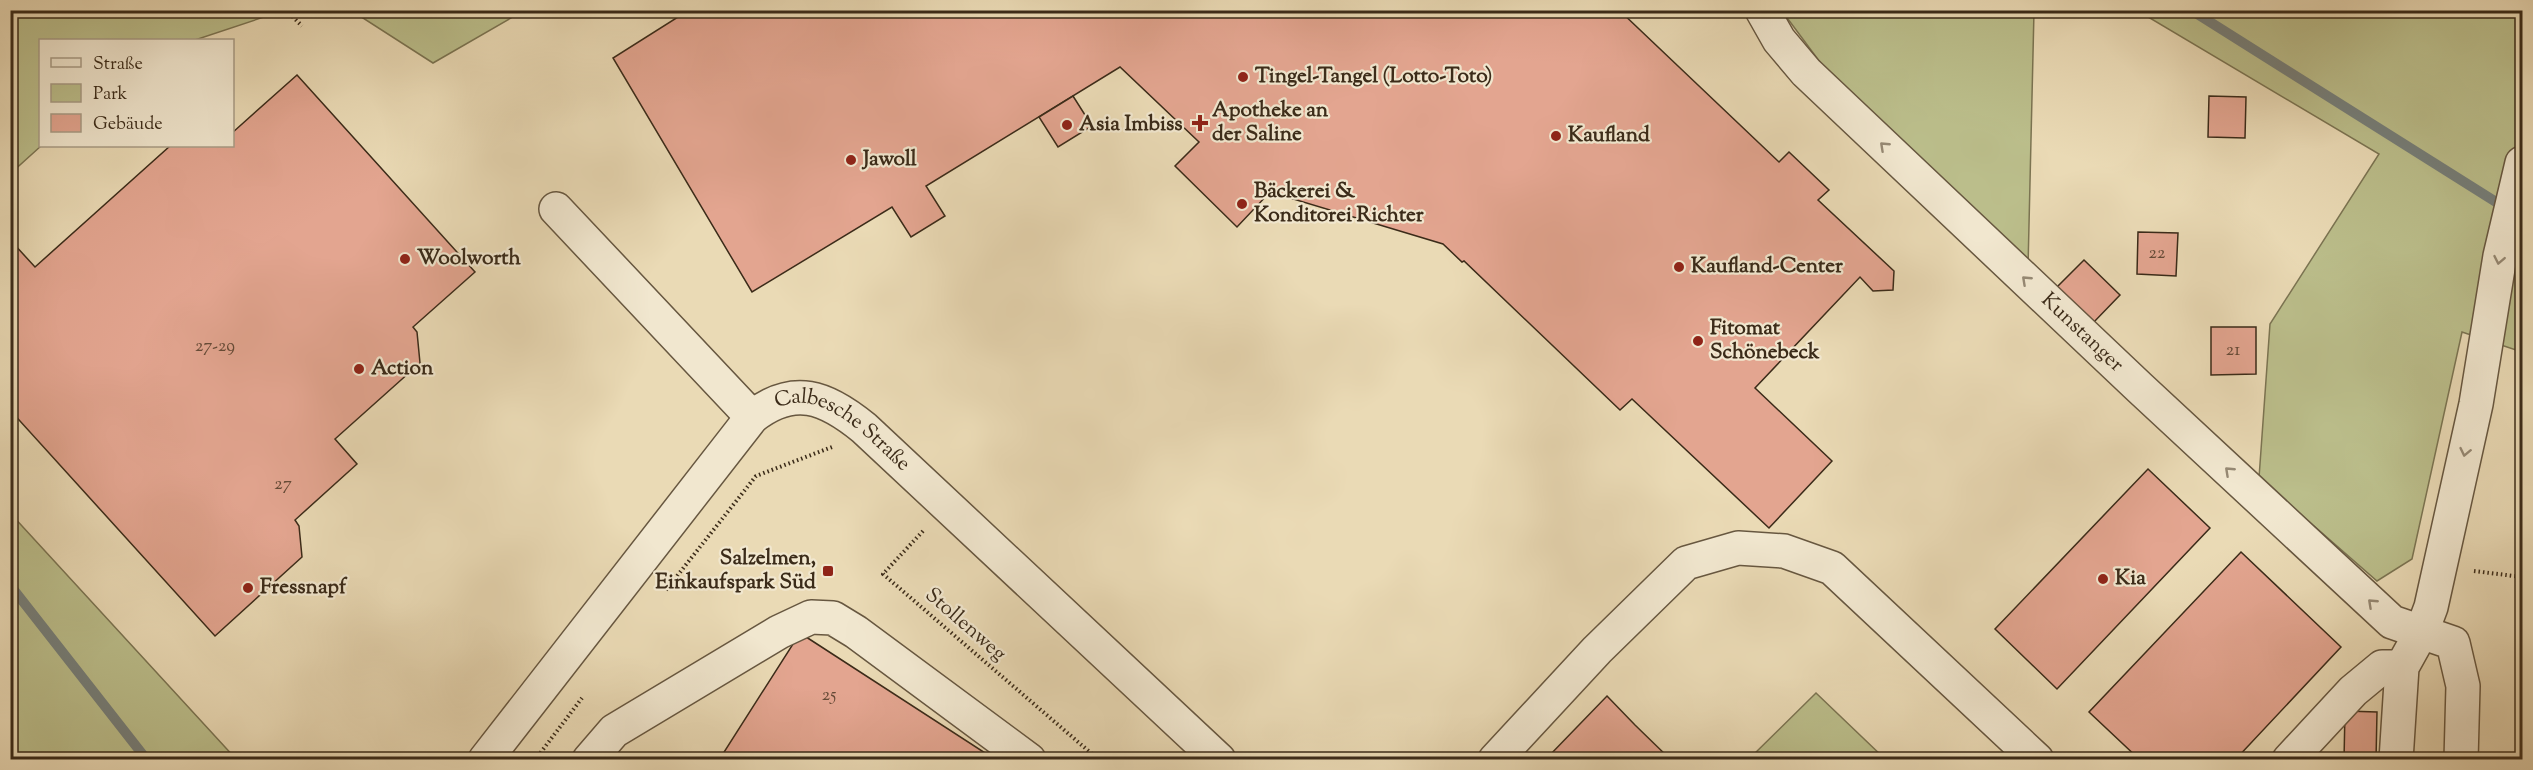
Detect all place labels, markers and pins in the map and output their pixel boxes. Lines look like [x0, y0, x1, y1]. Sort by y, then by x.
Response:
place label: Tingel-Tangel (Lotto-Toto) [1255, 62, 1492, 92]
marker: Tingel-Tangel (Lotto-Toto) [1236, 70, 1250, 84]
place label: Apotheke an der Saline [1212, 96, 1329, 150]
place label: Asia Imbiss [1079, 110, 1182, 140]
marker: Apotheke an der Saline [1193, 116, 1207, 130]
marker: Asia Imbiss [1060, 118, 1074, 132]
place label: Kaufland [1568, 121, 1650, 151]
marker: Kaufland [1549, 129, 1563, 143]
place label: Jawoll [861, 145, 917, 175]
marker: Jawoll [844, 153, 858, 167]
place label: Bäckerei & Konditorei Richter [1254, 177, 1424, 231]
marker: Bäckerei & Konditorei Richter [1235, 197, 1249, 211]
place label: Woolworth [417, 244, 521, 274]
marker: Woolworth [398, 252, 412, 266]
place label: Kaufland-Center [1691, 252, 1843, 282]
marker: Kaufland-Center [1672, 260, 1686, 274]
place label: Fitomat Schönebeck [1710, 314, 1820, 368]
marker: Fitomat Schönebeck [1691, 334, 1705, 348]
place label: Action [371, 354, 434, 384]
marker: Action [352, 362, 366, 376]
place label: Salzelmen, Einkaufspark Süd [655, 544, 816, 598]
marker: Salzelmen, Einkaufspark Süd [821, 564, 835, 578]
place label: Kia [2115, 564, 2146, 594]
marker: Kia [2096, 572, 2110, 586]
place label: Fressnapf [260, 573, 348, 603]
marker: Fressnapf [241, 581, 255, 595]

